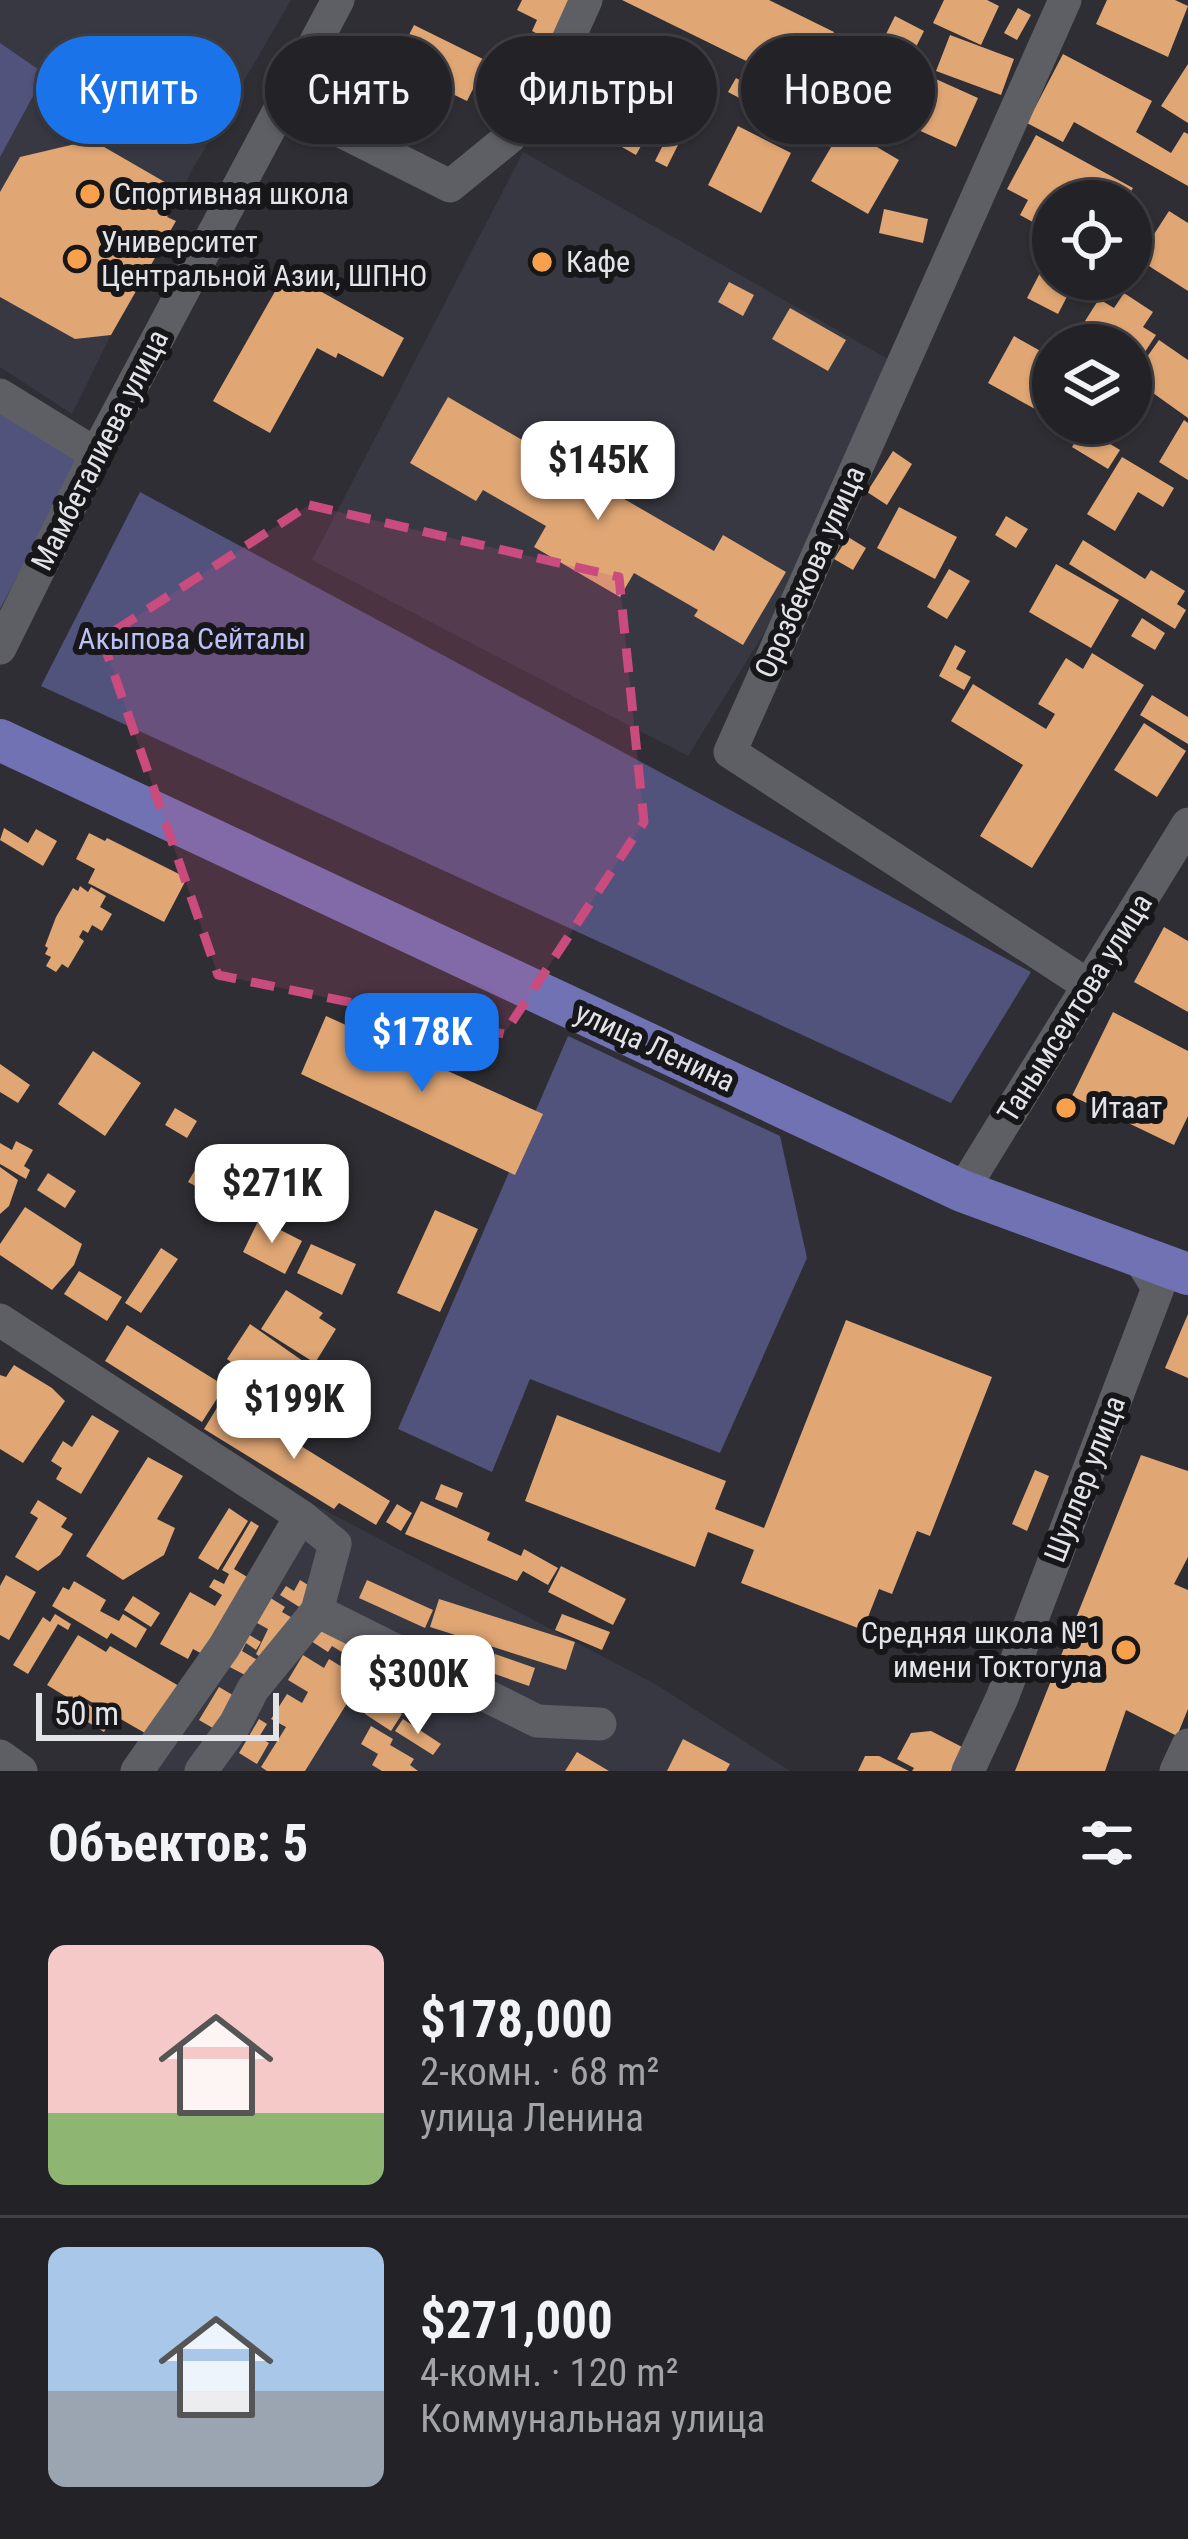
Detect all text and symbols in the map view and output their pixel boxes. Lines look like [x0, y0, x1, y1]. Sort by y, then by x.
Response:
chip: Купить [36, 36, 241, 144]
chip: Снять [265, 36, 452, 144]
chip: Фильтры [476, 36, 717, 144]
chip: Новое [741, 36, 935, 144]
place label: Спортивная школа [114, 176, 349, 211]
map controls [1032, 180, 1152, 444]
button: locate [1032, 180, 1152, 300]
marker: Спортивная школа [77, 181, 103, 207]
place label: Университет Центральной Азии, ШПНО [101, 224, 427, 293]
place label: Кафе [566, 244, 630, 279]
marker: Университет Центральной Азии, ШПНО [64, 246, 90, 272]
marker: Кафе [529, 249, 555, 275]
street label: Мамбеталиева улица [24, 324, 175, 576]
button: layers [1032, 324, 1152, 444]
pin: $145K [514, 421, 682, 523]
text: $145K [548, 437, 648, 483]
street label: Орозбекова улица [747, 461, 872, 683]
park label: Акыпова Сейталы [78, 621, 306, 656]
street label: Танымсеитова улица [990, 887, 1159, 1128]
pin: $178K [338, 993, 506, 1095]
street label: улица Ленина [570, 994, 741, 1099]
text: $178K [372, 1009, 472, 1055]
place label: Итаат [1090, 1090, 1162, 1125]
marker: Итаат [1053, 1095, 1079, 1121]
pin: $271K [188, 1144, 356, 1246]
text: $271K [222, 1160, 322, 1206]
pin: $199K [210, 1360, 378, 1462]
text: $199K [244, 1376, 344, 1422]
street label: Шуллер улица [1037, 1391, 1132, 1567]
place label: Средняя школа №1 имени Токтогула [861, 1615, 1102, 1684]
pin: $300K [334, 1635, 502, 1737]
marker: Средняя школа №1 имени Токтогула [1113, 1637, 1139, 1663]
text: $300K [368, 1651, 468, 1697]
scale bar [36, 1687, 279, 1740]
text: 50 m [54, 1694, 119, 1733]
icon: filters [1074, 1810, 1140, 1876]
text: Объектов: 5 [48, 1814, 308, 1873]
text: $178,000 [420, 1990, 613, 2049]
icon: home [144, 1993, 288, 2137]
text: 2-комн. · 68 m² [420, 2049, 659, 2095]
text: улица Ленина [420, 2095, 644, 2141]
text: $271,000 [420, 2291, 613, 2350]
icon: home [144, 2295, 288, 2439]
text: 4-комн. · 120 m² [420, 2350, 679, 2396]
text: Коммунальная улица [420, 2396, 765, 2442]

